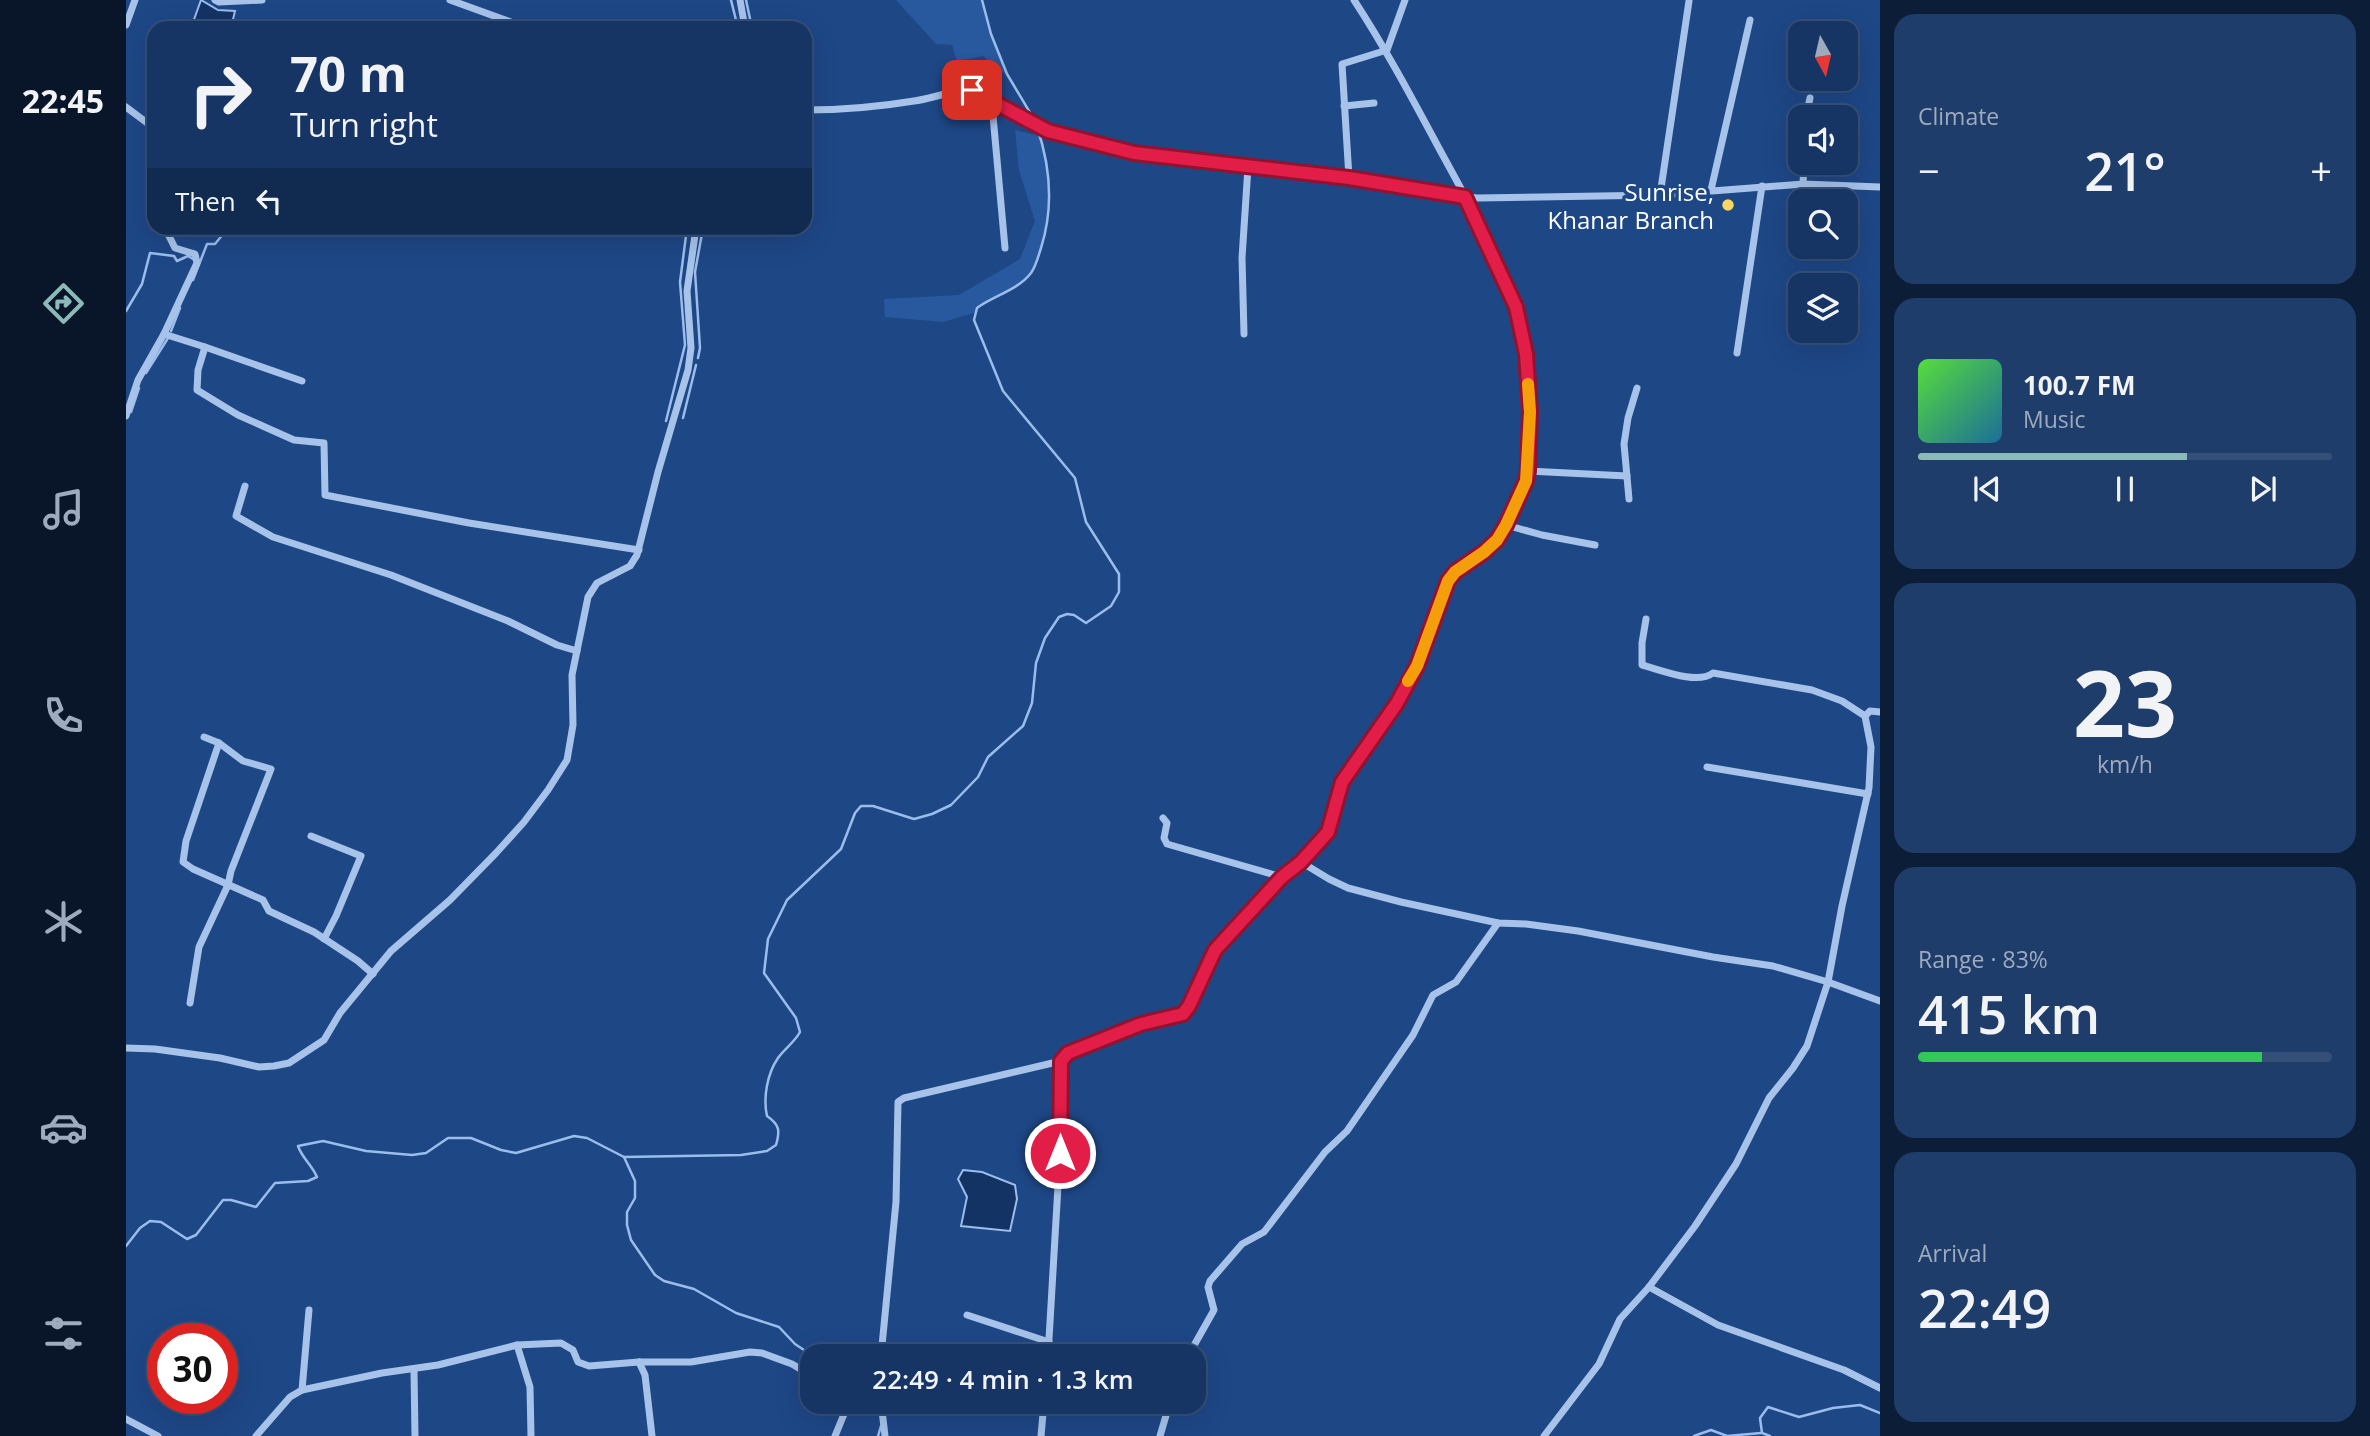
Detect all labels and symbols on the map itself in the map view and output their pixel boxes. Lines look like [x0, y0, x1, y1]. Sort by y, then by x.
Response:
north arrow [1788, 21, 1858, 91]
pin [942, 60, 1002, 120]
place label: Sunrise, Khanar Branch [1548, 175, 1714, 236]
marker: Sunrise, Khanar Branch [1720, 197, 1736, 213]
position arrow [1023, 1116, 1097, 1190]
speed limit sign: 30 [147, 1323, 238, 1414]

